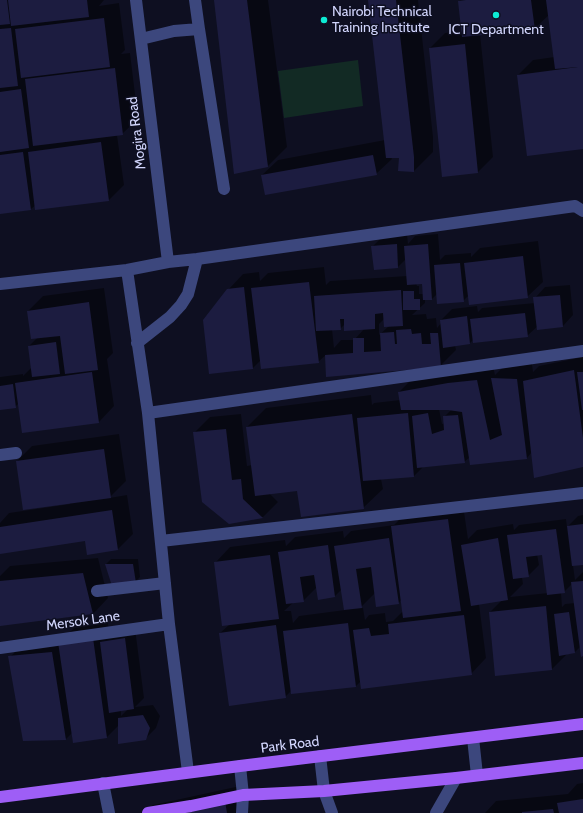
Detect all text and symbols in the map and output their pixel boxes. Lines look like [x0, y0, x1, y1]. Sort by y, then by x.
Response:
place label: Nairobi Technical Training Institute [332, 4, 432, 36]
marker: ICT Department [491, 10, 501, 20]
marker: Nairobi Technical Training Institute [319, 15, 329, 25]
place label: ICT Department [448, 22, 544, 38]
street label: Mogira Road [124, 95, 150, 171]
street label: Mersok Lane [45, 608, 121, 634]
street label: Park Road [260, 733, 320, 757]

